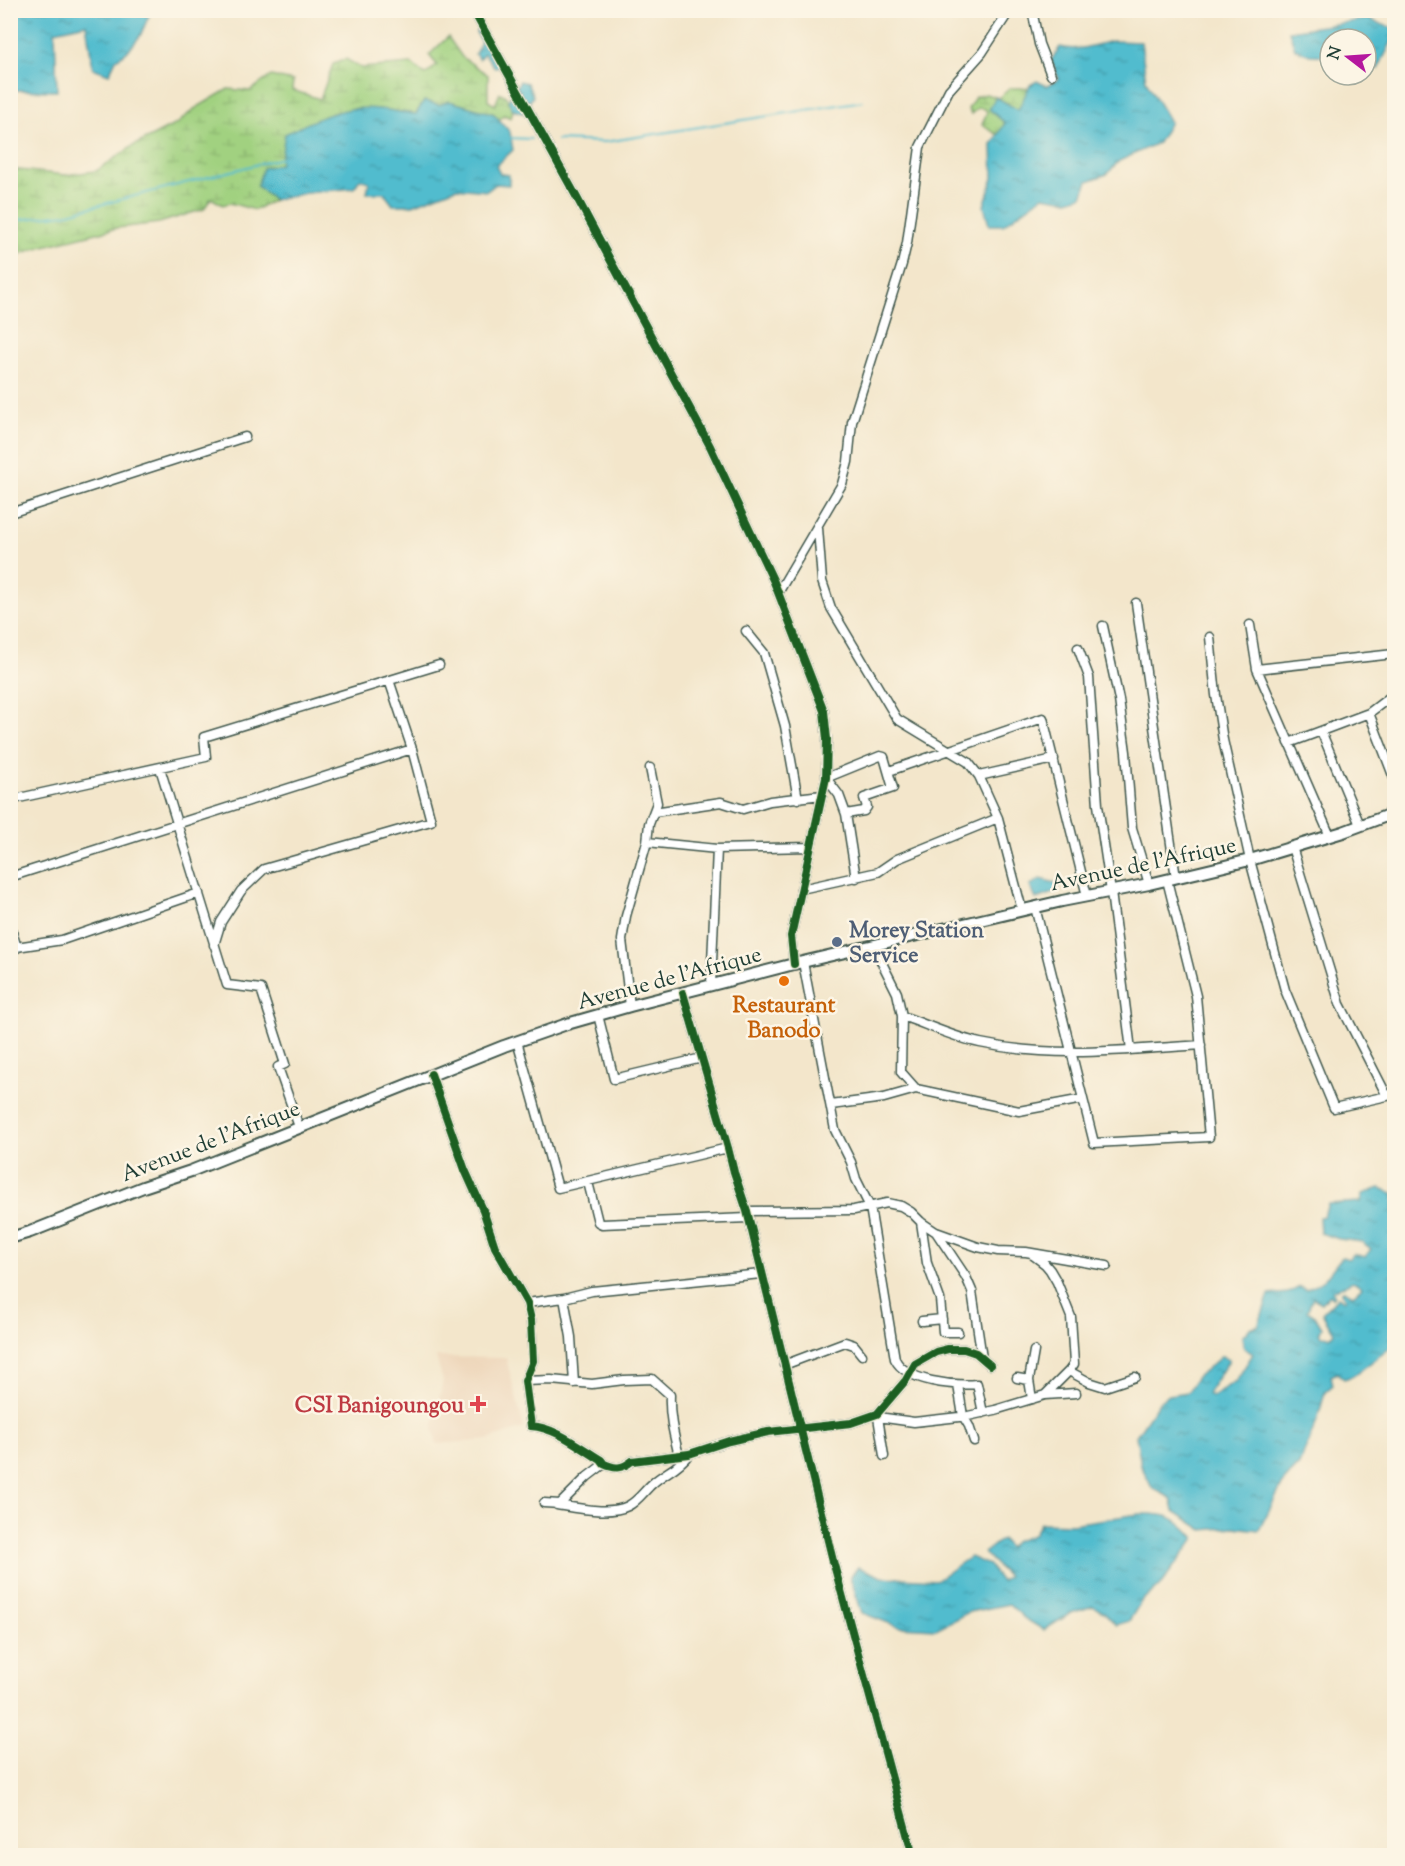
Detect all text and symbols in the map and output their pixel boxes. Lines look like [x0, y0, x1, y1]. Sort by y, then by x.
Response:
north arrow [1318, 27, 1378, 87]
text: N [1323, 44, 1349, 63]
street label: Avenue de l'Afrique [1048, 831, 1240, 901]
place label: Morey Station Service [849, 916, 984, 973]
marker: Morey Station Service [830, 935, 844, 949]
street label: Avenue de l'Afrique [574, 940, 765, 1020]
marker: Restaurant Banodo [777, 974, 791, 988]
place label: Restaurant Banodo [733, 991, 836, 1048]
street label: Avenue de l'Afrique [117, 1094, 305, 1192]
place label: CSI Banigoungou [295, 1391, 464, 1423]
marker: CSI Banigoungou [469, 1395, 487, 1413]

